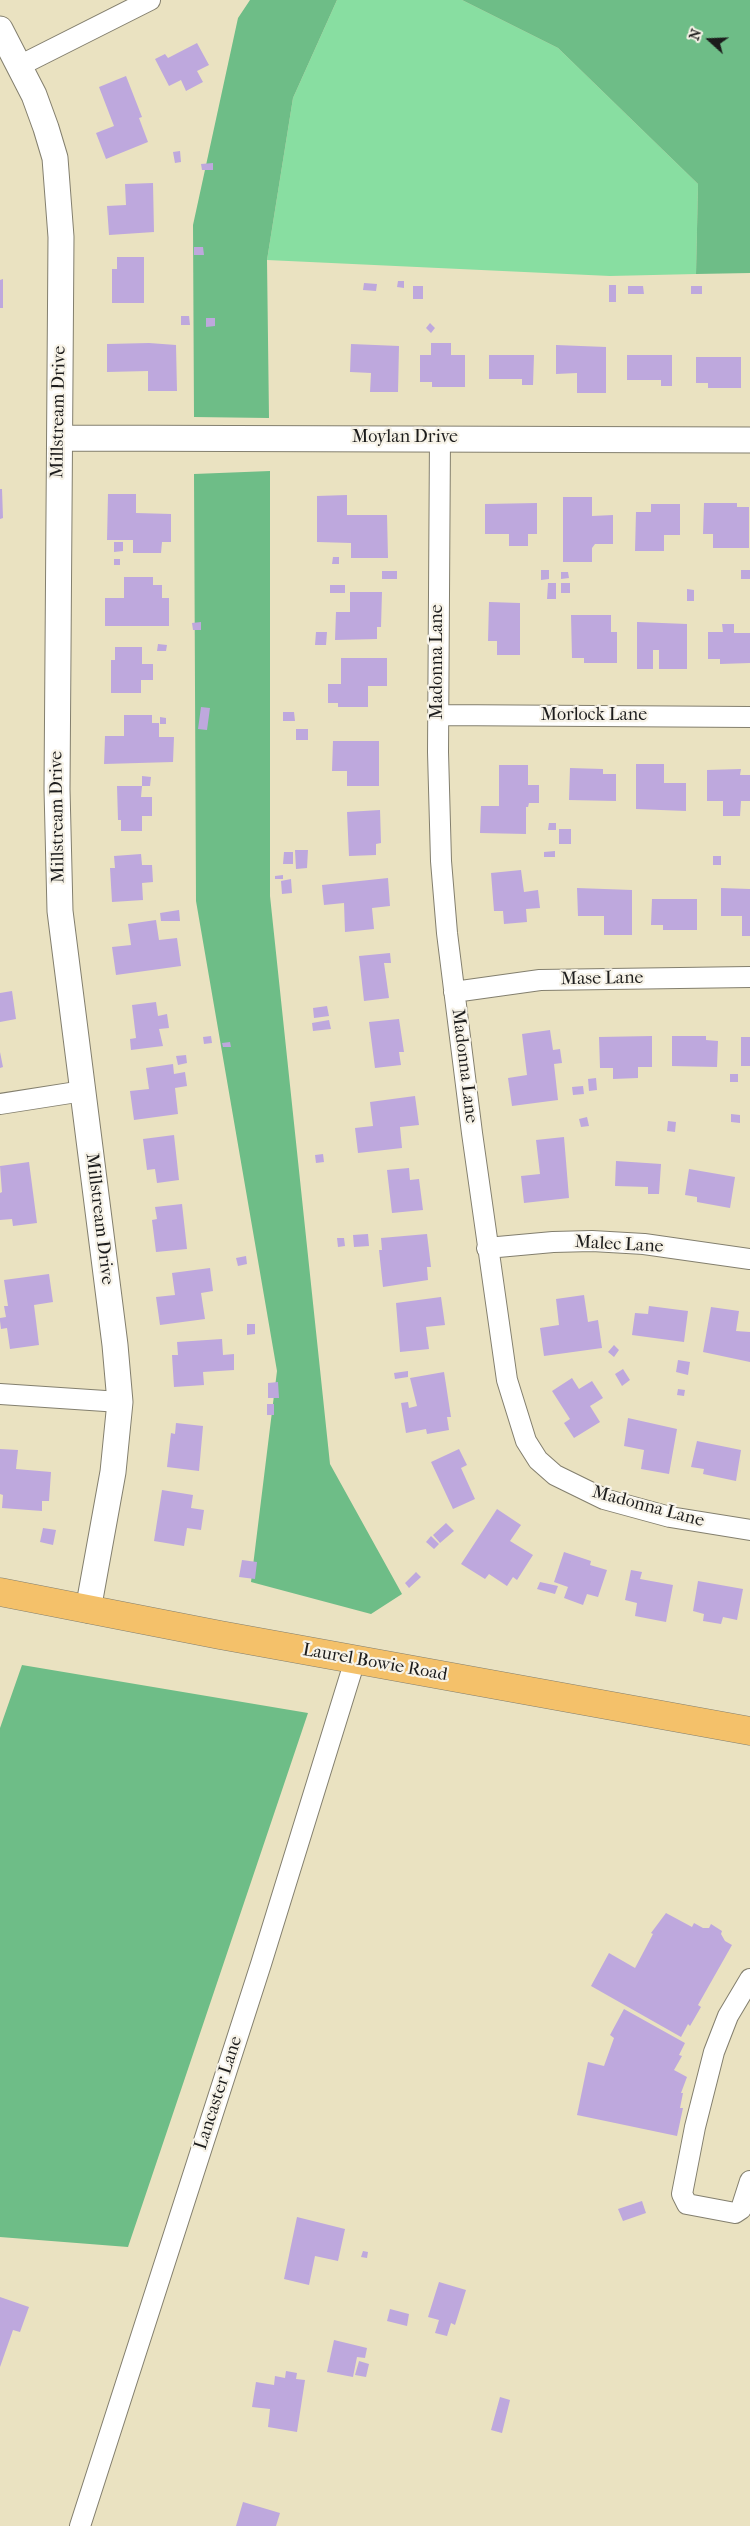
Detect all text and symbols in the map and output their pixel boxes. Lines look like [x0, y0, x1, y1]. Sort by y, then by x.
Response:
north arrow [685, 15, 735, 65]
text: N [686, 27, 705, 43]
street label: Millstream Drive [47, 346, 71, 478]
street label: Moylan Drive [352, 427, 458, 449]
street label: Madonna Lane [427, 604, 449, 720]
street label: Morlock Lane [541, 705, 647, 727]
street label: Millstream Drive [46, 751, 70, 883]
street label: Mase Lane [560, 967, 644, 991]
street label: Madonna Lane [446, 1008, 482, 1124]
street label: Millstream Drive [80, 1152, 118, 1286]
street label: Malec Lane [574, 1232, 664, 1258]
street label: Madonna Lane [590, 1482, 706, 1532]
street label: Laurel Bowie Road [301, 1640, 449, 1686]
street label: Lancaster Lane [191, 2034, 247, 2152]

